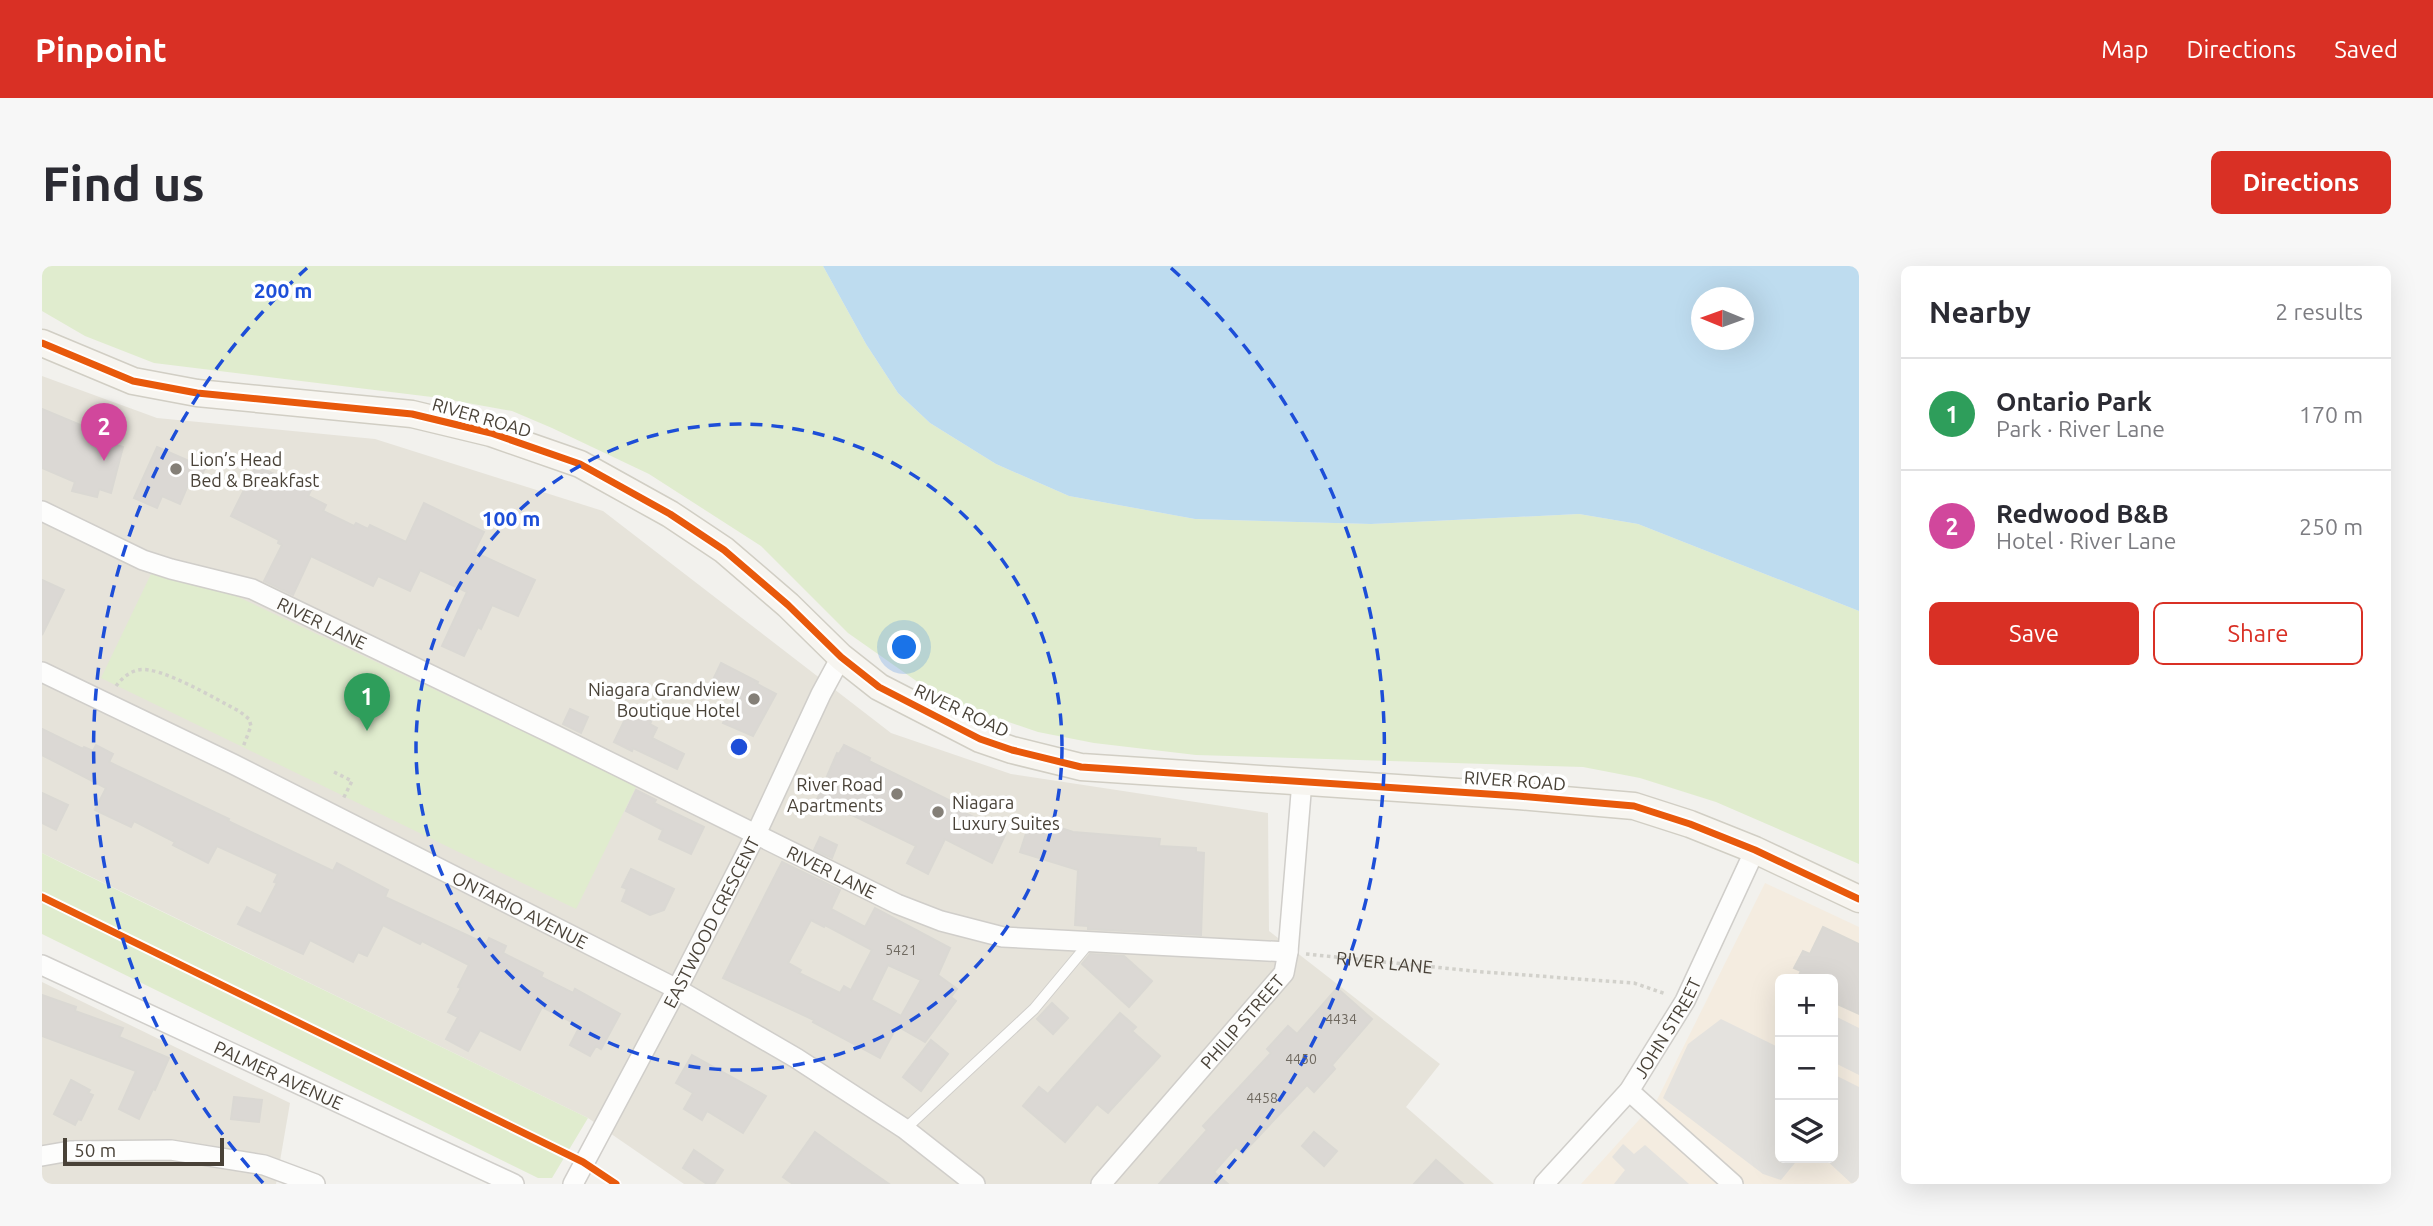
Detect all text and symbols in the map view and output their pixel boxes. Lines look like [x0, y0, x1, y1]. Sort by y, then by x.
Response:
text: Pinpoint [35, 31, 167, 68]
text: Map [2101, 36, 2148, 63]
text: Directions [2186, 36, 2296, 63]
text: Saved [2334, 36, 2398, 63]
button: Directions [2211, 151, 2391, 214]
text: Find us [42, 155, 205, 210]
text: 200 m [254, 278, 312, 302]
north arrow [1691, 287, 1754, 350]
text: Nearby [1929, 295, 2031, 329]
text: 2 results [2275, 299, 2363, 324]
text: Ontario Park [1996, 387, 2152, 416]
street label: RIVER ROAD [430, 393, 534, 441]
text: 1 [1946, 402, 1958, 427]
text: 170 m [2299, 402, 2363, 427]
pin: 2 [81, 403, 127, 461]
text: Park · River Lane [1996, 416, 2165, 441]
place label: Lion’s Head Bed & Breakfast [190, 449, 319, 490]
marker: Lion’s Head Bed & Breakfast [168, 461, 184, 477]
text: Redwood B&B [1996, 499, 2169, 528]
text: 100 m [482, 506, 540, 530]
text: 2 [1946, 514, 1958, 539]
text: 250 m [2299, 514, 2363, 539]
text: Hotel · River Lane [1996, 528, 2177, 553]
street label: RIVER LANE [274, 593, 370, 653]
button: Save [1929, 602, 2139, 665]
button: Share [2153, 602, 2363, 665]
your location [887, 630, 921, 664]
pin: 1 [344, 673, 390, 731]
place label: Niagara Grandview Boutique Hotel [588, 679, 740, 720]
street label: RIVER ROAD [911, 679, 1013, 741]
marker: Niagara Grandview Boutique Hotel [746, 691, 762, 707]
centre of rings [727, 735, 751, 759]
street label: RIVER ROAD [1463, 766, 1567, 794]
place label: River Road Apartments [787, 774, 883, 815]
marker: River Road Apartments [889, 786, 905, 802]
place label: Niagara Luxury Suites [952, 792, 1060, 833]
marker: Niagara Luxury Suites [930, 804, 946, 820]
street label: EASTWOOD CRESCENT [659, 833, 763, 1011]
street label: RIVER LANE [784, 841, 880, 902]
street label: ONTARIO AVENUE [449, 867, 591, 952]
house number: 5421 [885, 942, 917, 958]
street label: RIVER LANE [1335, 947, 1434, 977]
street label: PHILIP STREET [1196, 971, 1288, 1073]
street label: JOHN STREET [1630, 974, 1704, 1082]
map controls [1775, 974, 1838, 1163]
button: + [1775, 974, 1838, 1037]
house number: 4434 [1325, 1011, 1357, 1027]
street label: PALMER AVENUE [211, 1036, 346, 1113]
button: − [1775, 1037, 1838, 1100]
house number: 4450 [1285, 1051, 1317, 1067]
house number: 4458 [1246, 1090, 1278, 1106]
button: layers [1775, 1100, 1838, 1163]
scale bar [63, 1135, 224, 1167]
text: 50 m [74, 1139, 116, 1161]

